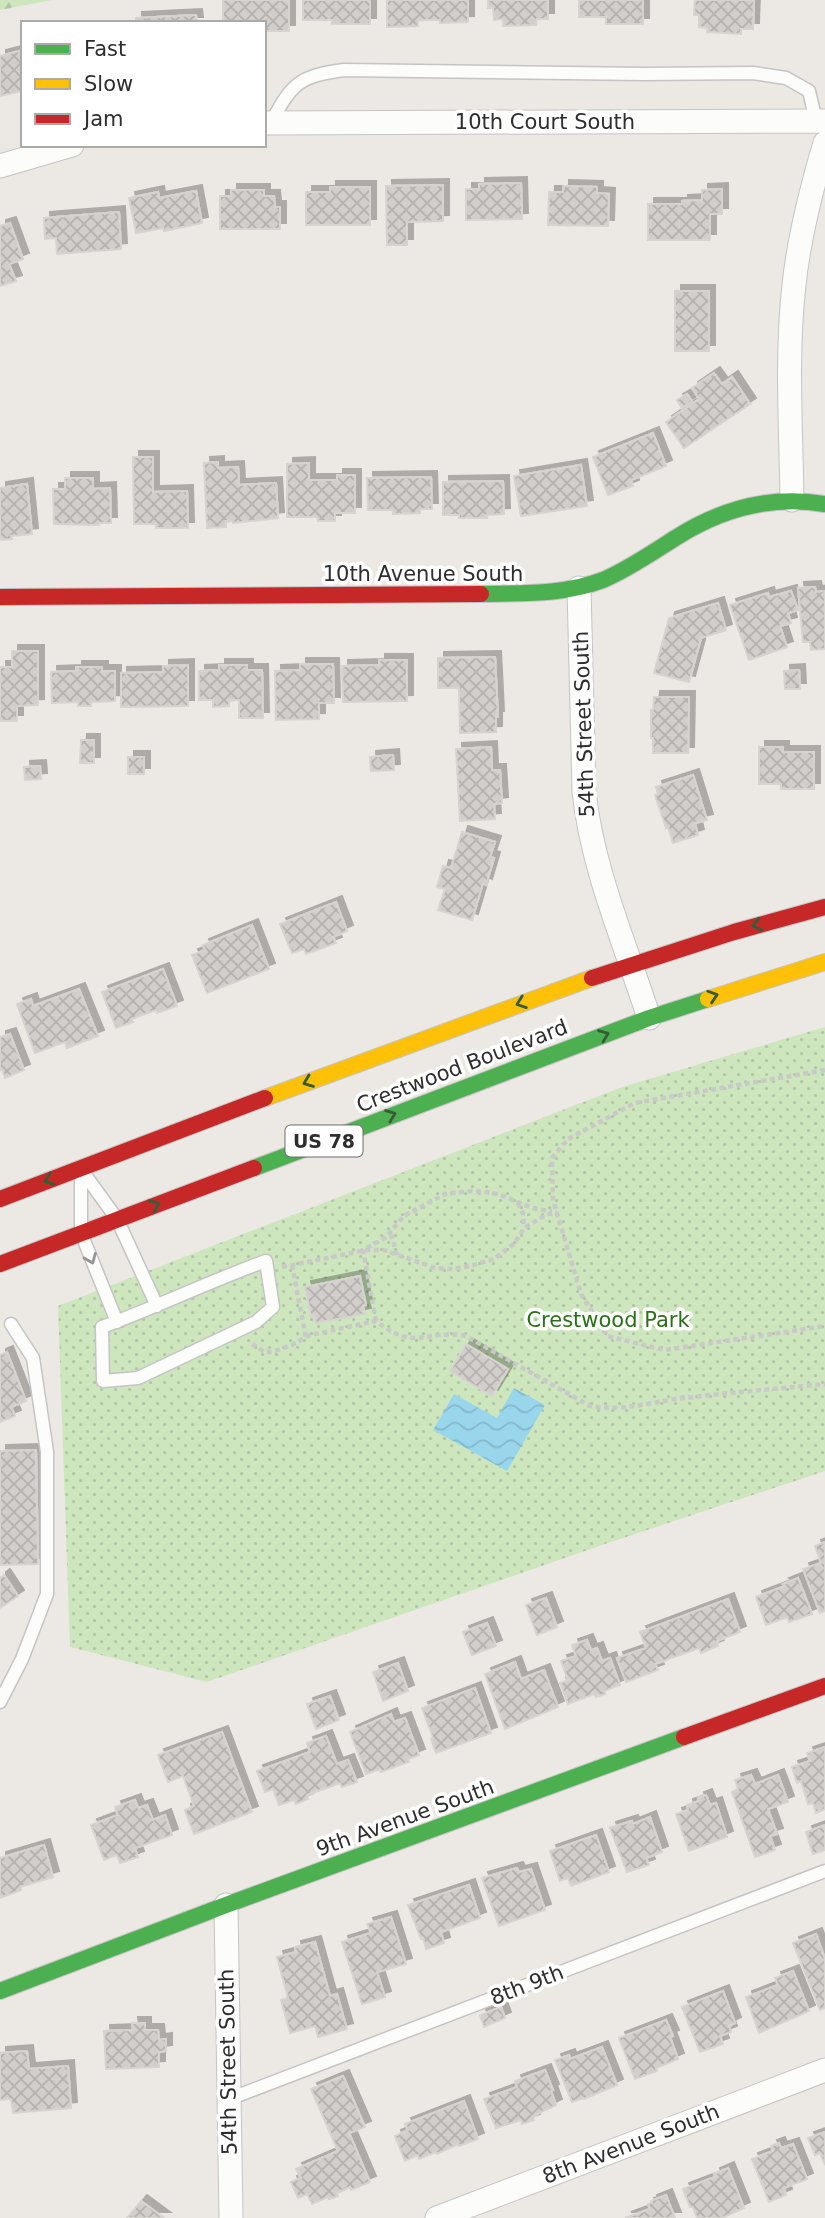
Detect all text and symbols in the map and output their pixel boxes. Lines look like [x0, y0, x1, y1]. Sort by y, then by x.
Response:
legend [21, 21, 266, 147]
text: Fast [84, 37, 126, 61]
text: Slow [84, 72, 133, 96]
text: Jam [82, 107, 124, 131]
street label: 10th Court South [455, 110, 635, 134]
street label: 10th Avenue South [323, 562, 523, 586]
street label: 54th Street South [569, 630, 599, 818]
one-way arrow [751, 917, 763, 931]
one-way arrow [707, 990, 719, 1004]
one-way arrow [516, 995, 528, 1009]
street label: Crestwood Boulevard [353, 1015, 571, 1117]
one-way arrow [597, 1029, 609, 1043]
one-way arrow [302, 1074, 314, 1088]
one-way arrow [384, 1110, 396, 1124]
road number: US 78 [286, 1126, 362, 1156]
one-way arrow [44, 1172, 56, 1186]
one-way arrow [149, 1199, 161, 1213]
one-way arrow [83, 1252, 97, 1264]
park label: Crestwood Park [526, 1308, 690, 1332]
street label: 9th Avenue South [313, 1775, 497, 1861]
street label: 8th 9th [487, 1960, 567, 2010]
street label: 54th Street South [214, 1969, 242, 2155]
street label: 8th Avenue South [539, 2099, 723, 2189]

